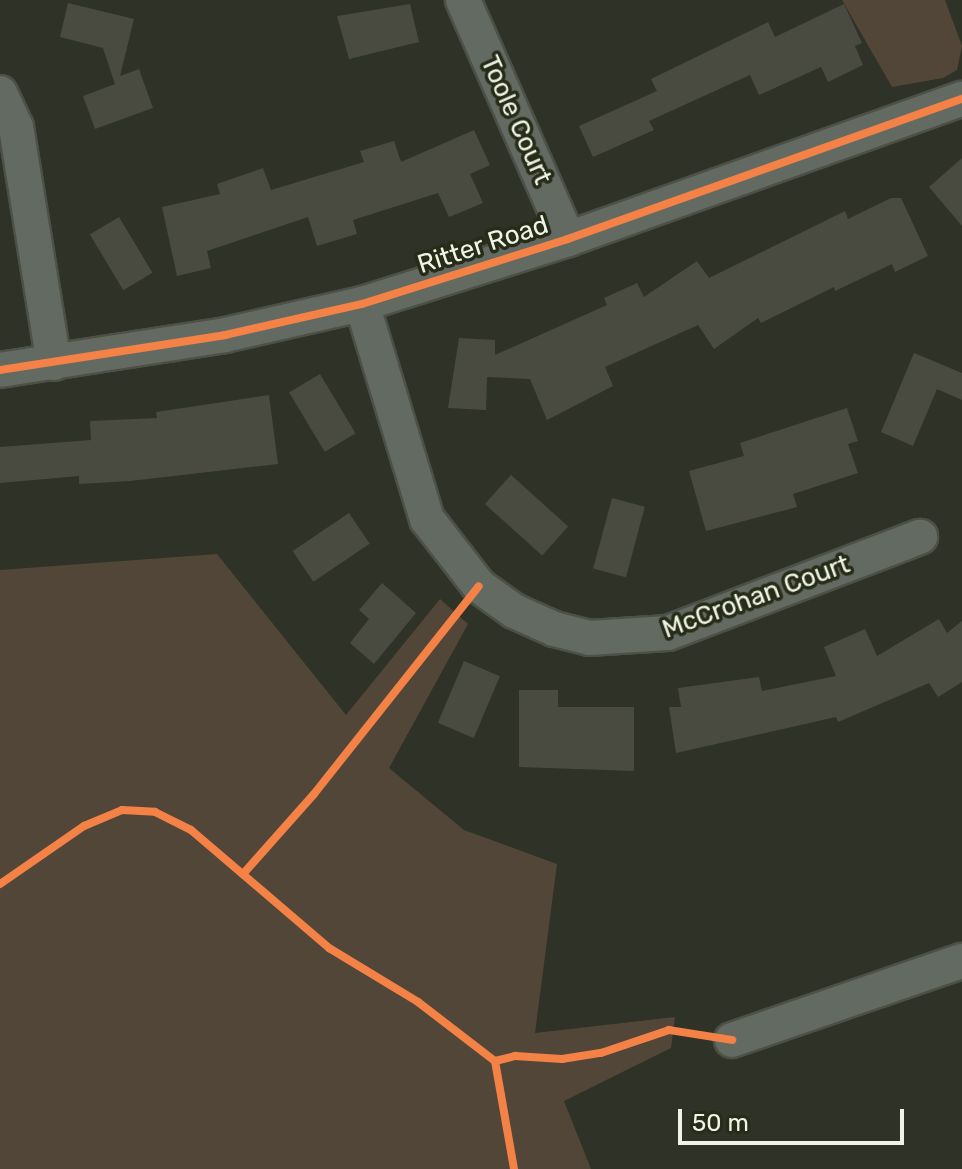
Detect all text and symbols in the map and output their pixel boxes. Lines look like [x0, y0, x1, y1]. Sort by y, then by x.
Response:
street label: Toole Court [474, 51, 558, 189]
street label: Ritter Road [413, 209, 553, 281]
street label: McCrohan Court [658, 549, 854, 645]
scale bar [682, 1093, 908, 1143]
text: 50 m [692, 1109, 749, 1137]

